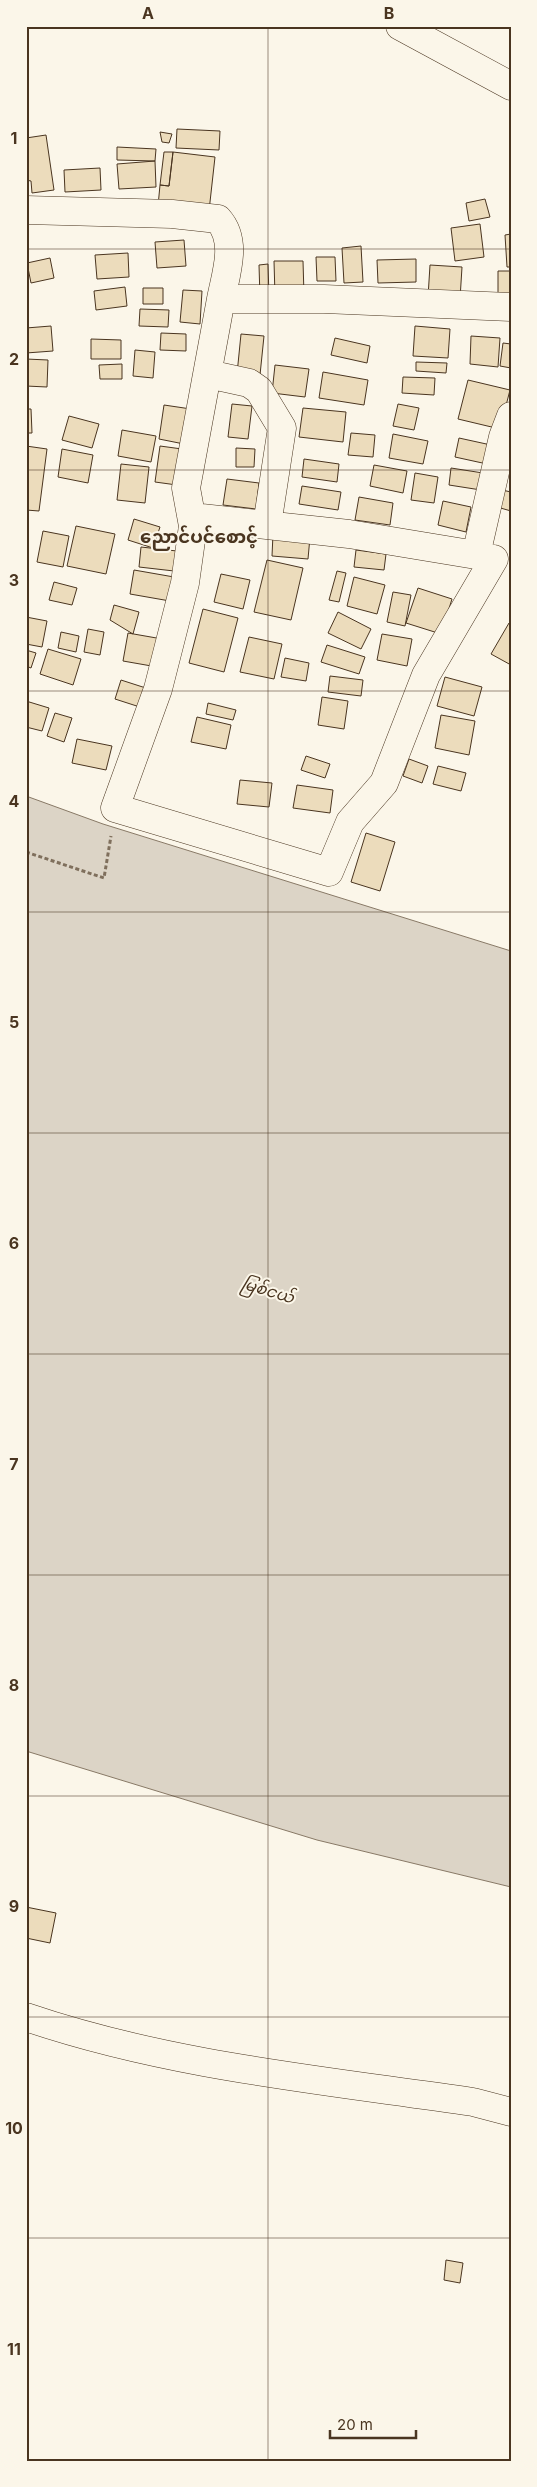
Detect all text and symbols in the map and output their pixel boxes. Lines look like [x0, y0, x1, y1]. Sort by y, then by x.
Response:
text: A [142, 3, 154, 23]
text: B [384, 3, 394, 23]
text: 1 [11, 128, 17, 148]
text: 2 [9, 349, 19, 369]
district label: ညောင်ပင်စောင့် [140, 525, 258, 551]
text: 3 [9, 570, 19, 590]
text: 4 [9, 791, 20, 811]
text: 5 [9, 1012, 19, 1032]
text: 6 [9, 1233, 19, 1253]
water label: မြစ်ငယ် [238, 1272, 299, 1312]
text: 7 [9, 1454, 19, 1474]
text: 8 [9, 1675, 19, 1695]
text: 9 [9, 1896, 19, 1916]
text: 10 [5, 2118, 23, 2138]
text: 11 [7, 2339, 21, 2359]
scale bar [330, 2407, 416, 2439]
text: 20 m [337, 2415, 373, 2434]

